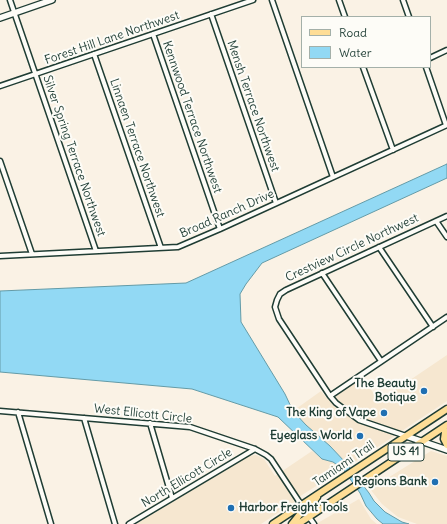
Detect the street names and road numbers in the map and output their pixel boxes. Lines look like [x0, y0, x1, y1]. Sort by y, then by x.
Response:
street label: Forest Hill Lane Northwest [43, 8, 181, 68]
street label: Mensh Terrace Northwest [224, 38, 282, 174]
street label: Kennwood Terrace Northwest [159, 39, 225, 195]
street label: Silver Spring Terrace Northwest [40, 74, 108, 238]
street label: Linnaen Terrace Northwest [106, 77, 168, 219]
street label: Broad Ranch Drive [178, 187, 276, 241]
street label: Crestview Circle Northwest [283, 211, 421, 285]
street label: West Ellicott Circle [93, 402, 193, 426]
street label: Tamiami Trail [311, 438, 377, 490]
road number: US 41 [388, 443, 424, 461]
street label: North Ellicott Circle [139, 445, 235, 511]

